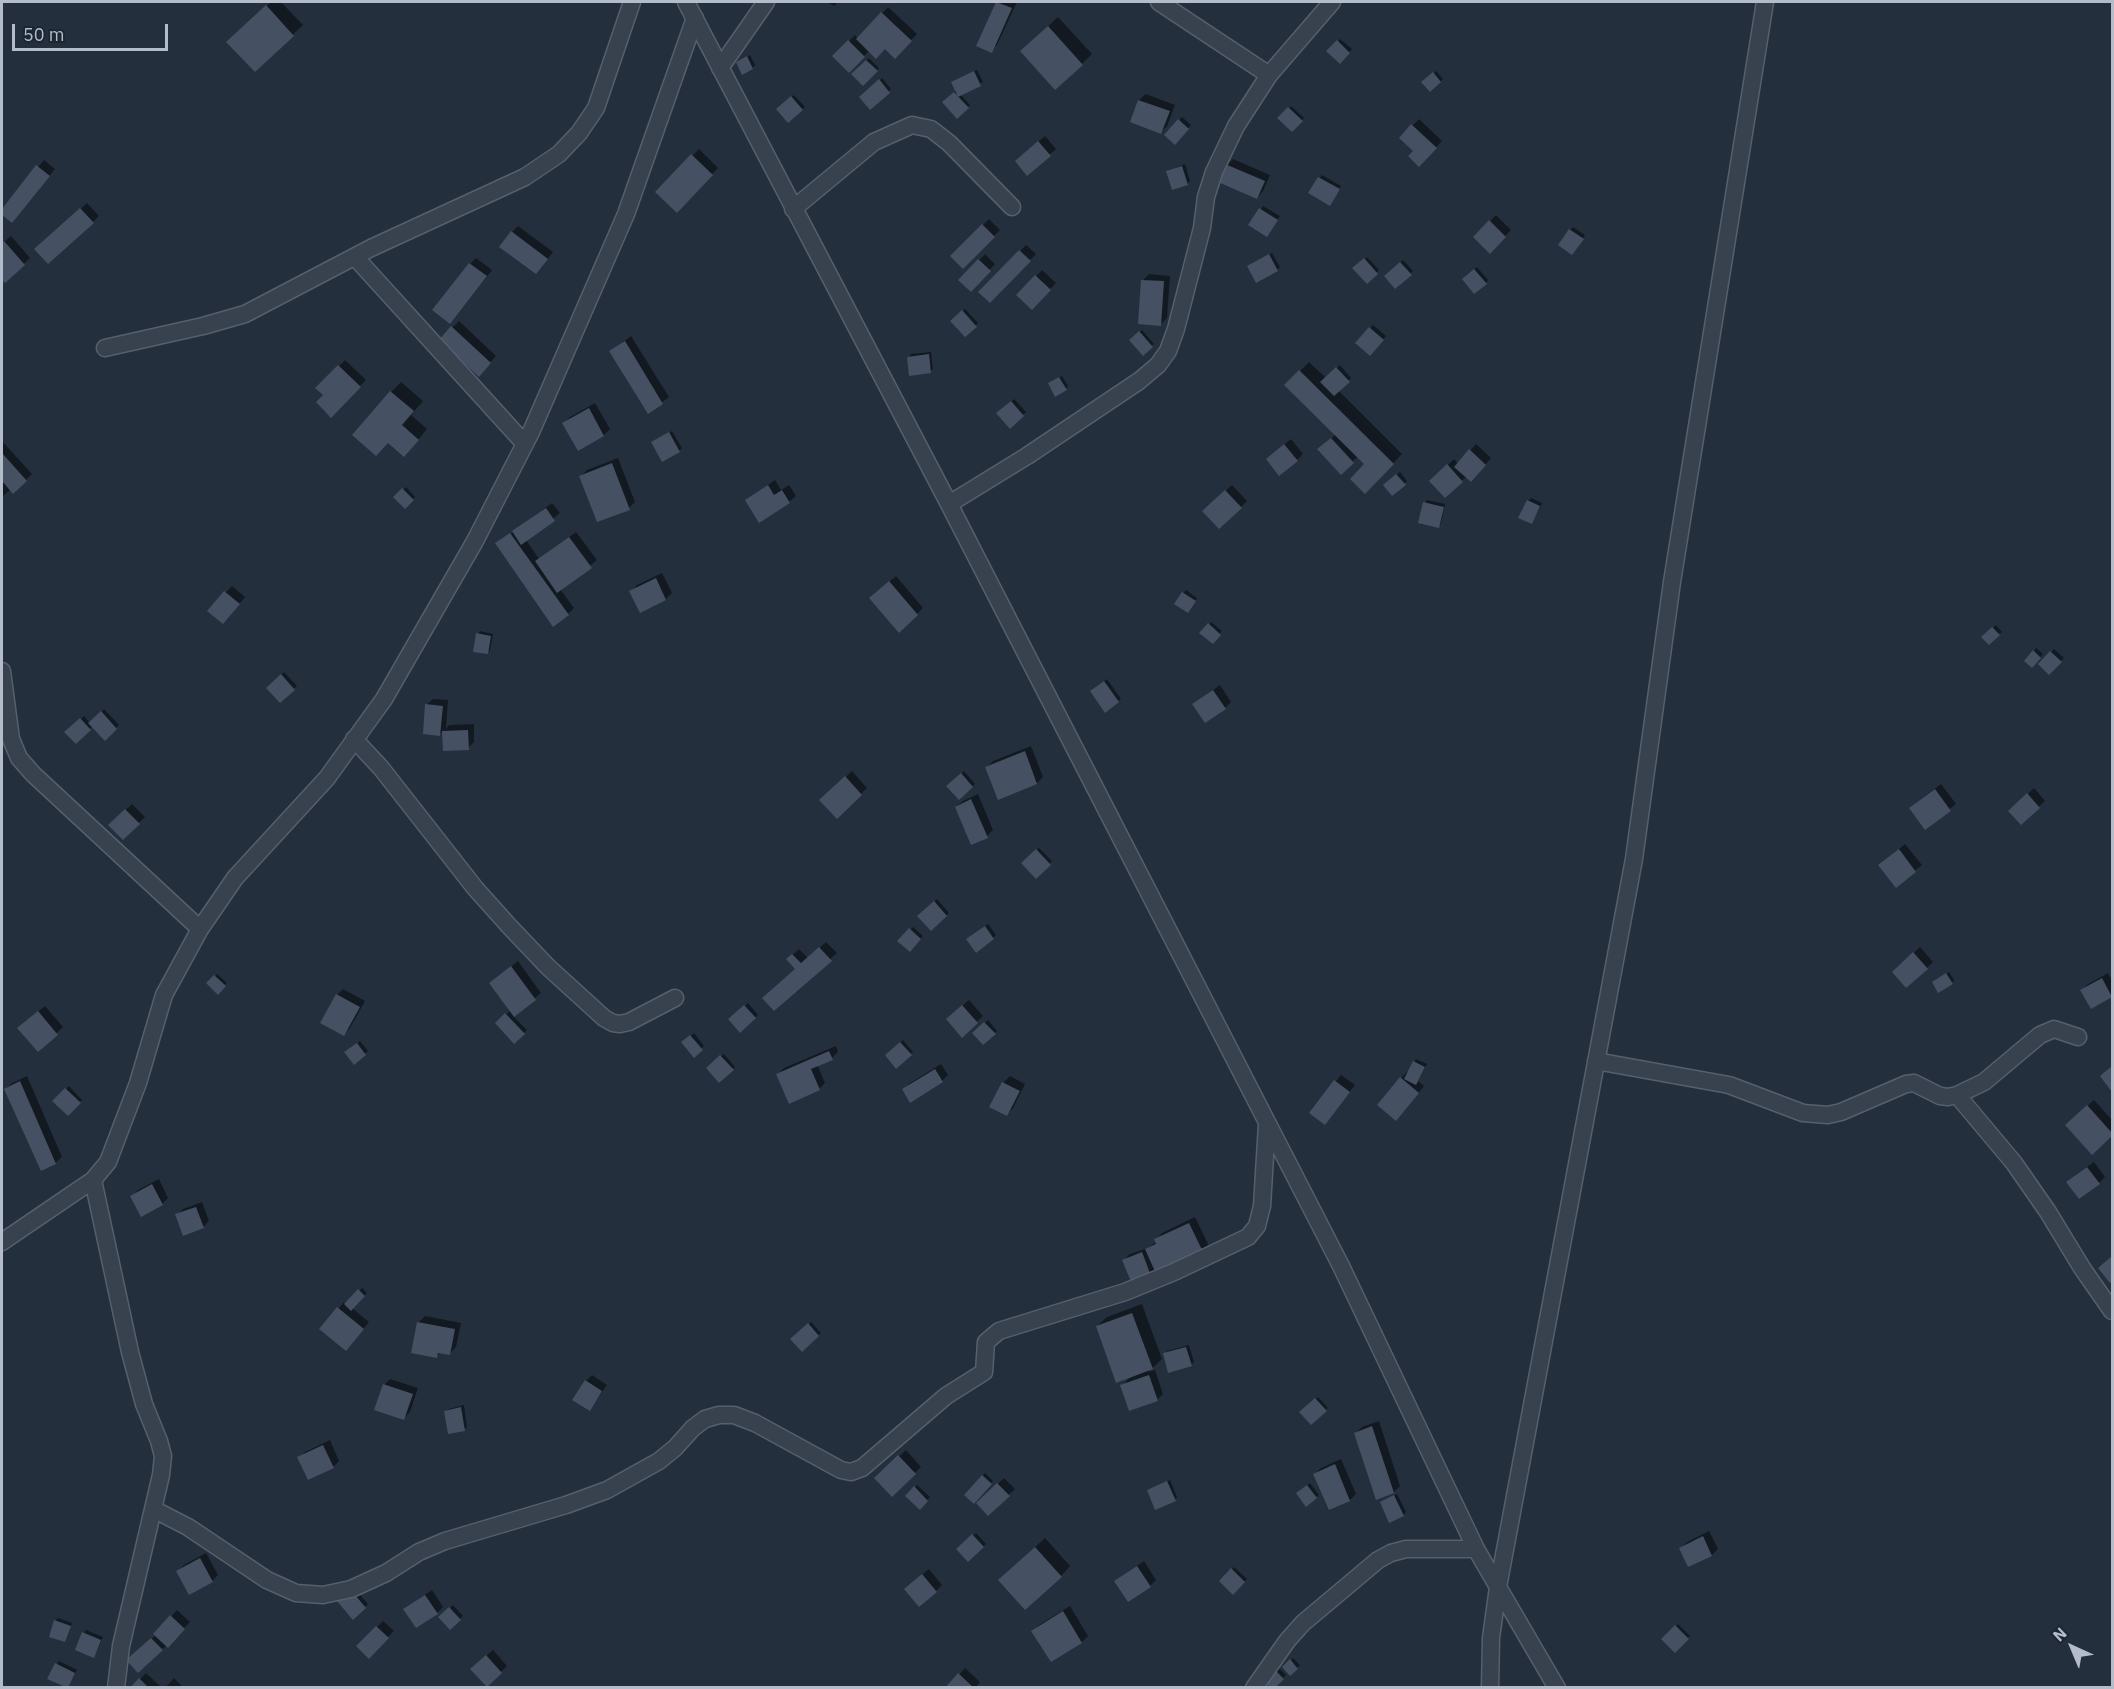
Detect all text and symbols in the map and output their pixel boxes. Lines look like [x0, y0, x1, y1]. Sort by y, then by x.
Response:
scale bar [15, 12, 171, 50]
text: 50 m [23, 23, 65, 46]
north arrow [2042, 1617, 2102, 1677]
text: N [2048, 1623, 2071, 1645]

